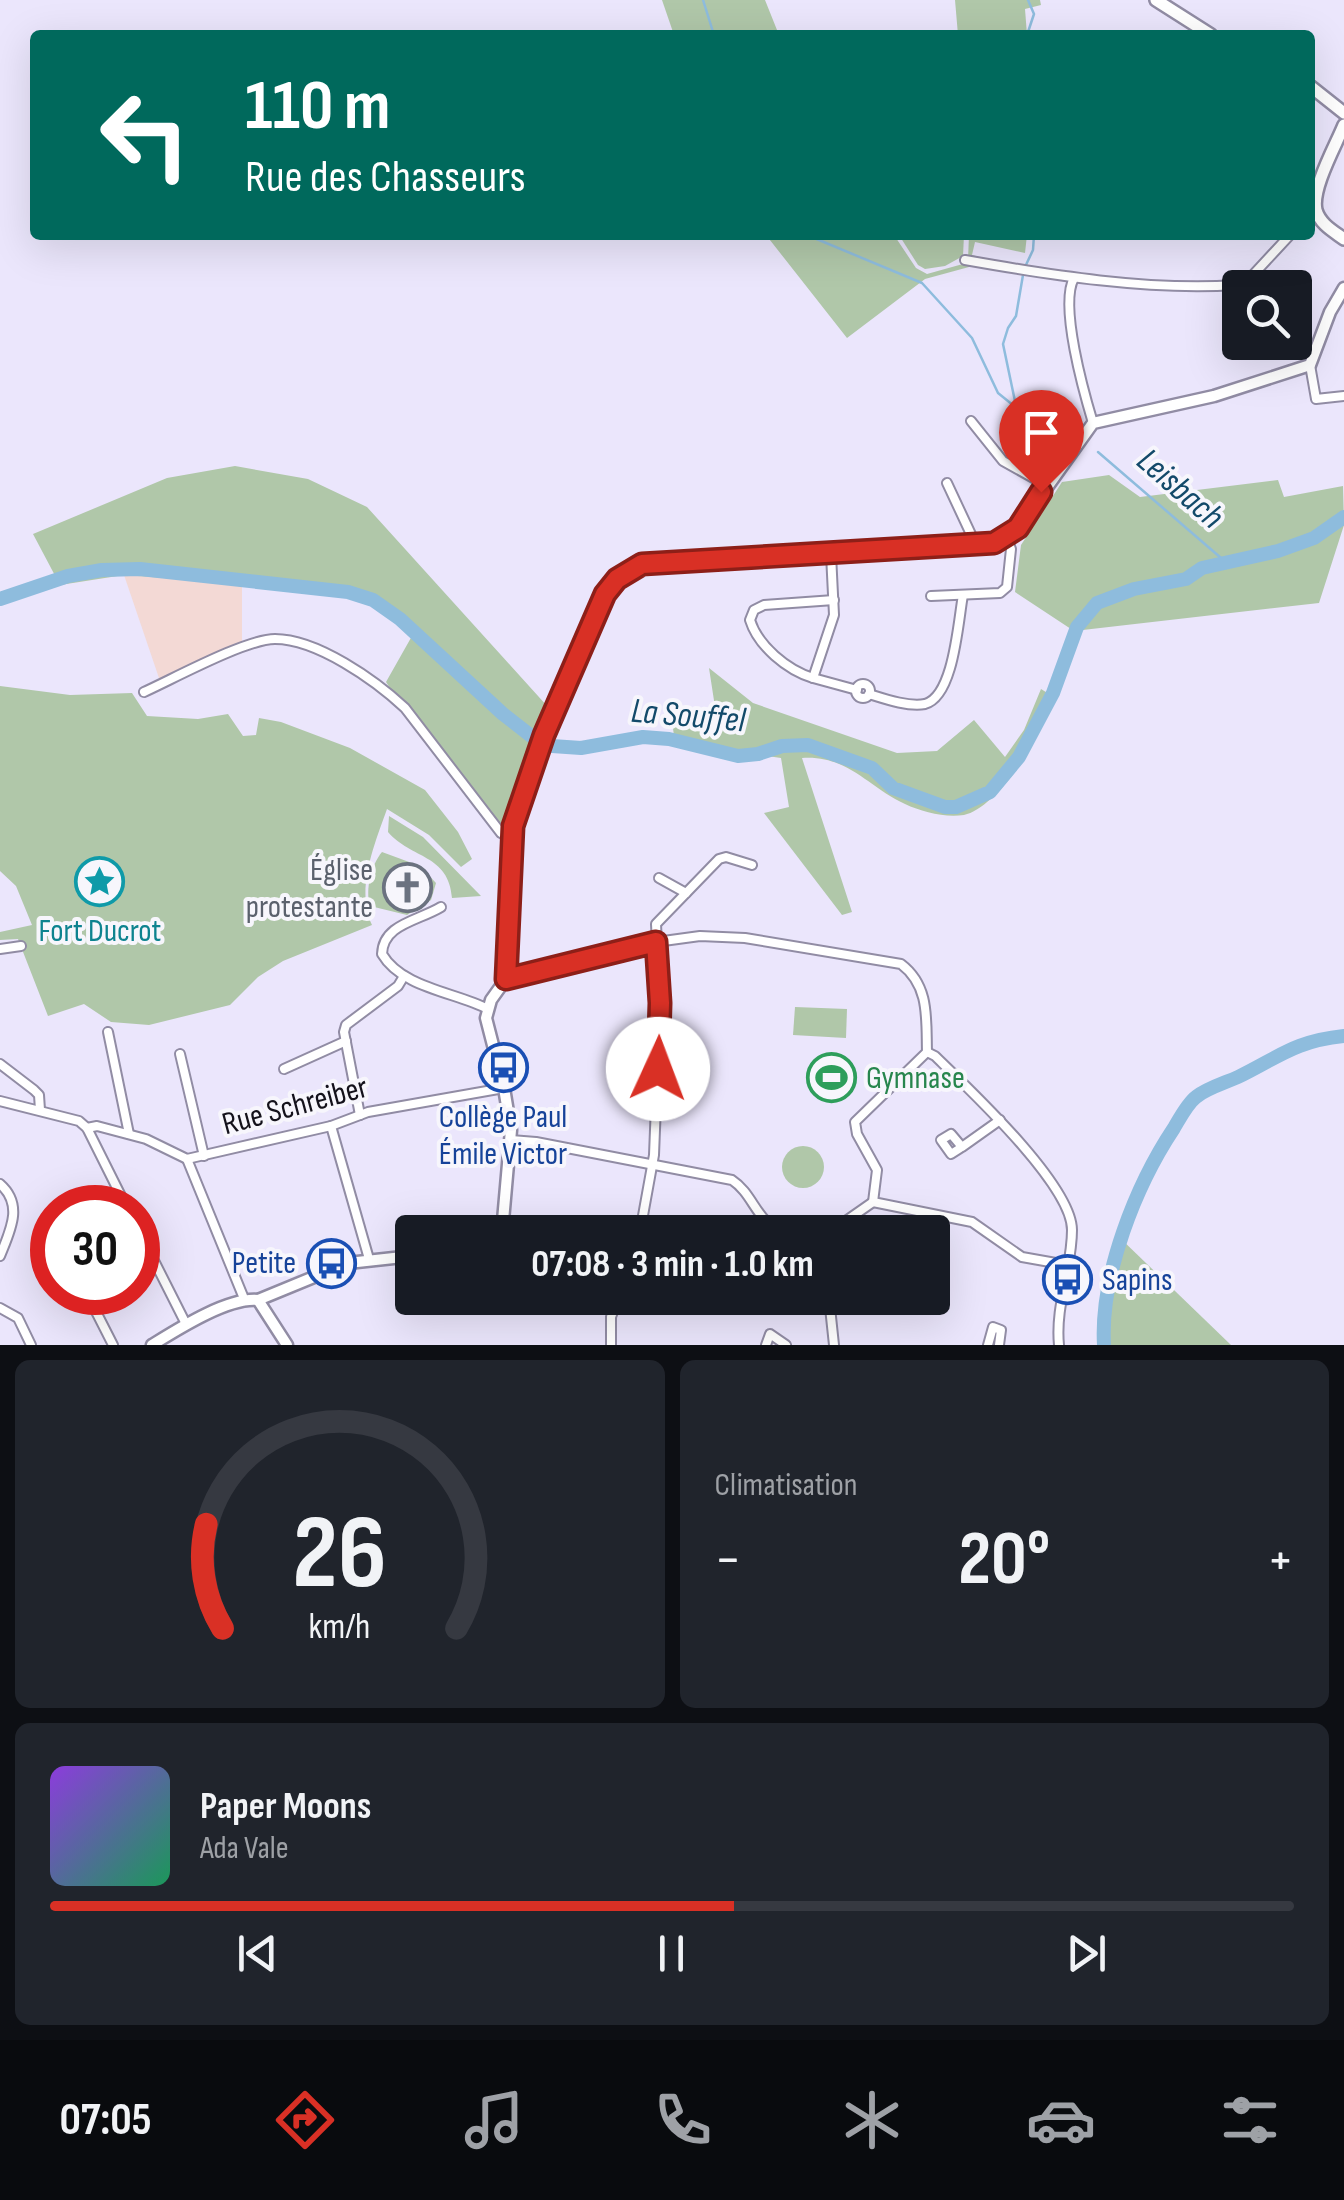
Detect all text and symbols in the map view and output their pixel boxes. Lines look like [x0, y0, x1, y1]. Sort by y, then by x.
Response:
text: 110 m [245, 65, 391, 149]
icon: left [80, 70, 210, 200]
text: Rue des Chasseurs [245, 150, 526, 205]
map controls [1222, 270, 1312, 360]
button: search [1222, 270, 1312, 360]
pin [999, 390, 1084, 493]
icon: arrive [1014, 405, 1069, 460]
water label: Leisbach [1128, 440, 1232, 538]
water label: La Souffel [629, 690, 748, 743]
place label: Église protestante [246, 851, 373, 927]
place icon: Fort Ducrot [74, 855, 126, 907]
church icon: Église protestante [382, 862, 434, 914]
place label: Fort Ducrot [39, 912, 161, 951]
position arrow [606, 1017, 710, 1121]
bus stop icon: Collège Paul Émile Victor [477, 1041, 529, 1093]
sports icon: Gymnase [805, 1052, 857, 1104]
place label: Gymnase [866, 1059, 965, 1098]
street label: Rue Schreiber [218, 1068, 372, 1144]
place label: Collège Paul Émile Victor [439, 1098, 567, 1174]
speed limit sign: 30 [30, 1185, 160, 1315]
bus stop icon: Petite [305, 1237, 357, 1289]
text: 07:08 · 3 min · 1.0 km [531, 1242, 814, 1287]
place label: Petite [232, 1244, 296, 1283]
bus stop icon: Sapins [1041, 1254, 1093, 1306]
place label: Sapins [1102, 1261, 1172, 1300]
text: Climatisation [715, 1466, 858, 1505]
text: 26 [292, 1492, 387, 1617]
text: 20° [958, 1515, 1050, 1606]
text: − [715, 1527, 741, 1594]
text: + [1267, 1527, 1294, 1594]
text: km/h [309, 1606, 371, 1649]
text: Paper Moons [200, 1784, 371, 1829]
text: Ada Vale [200, 1829, 289, 1868]
icon: previous [230, 1926, 285, 1981]
icon: pause [644, 1926, 699, 1981]
icon: next [1059, 1926, 1114, 1981]
icon: directions [270, 2085, 340, 2155]
icon: music [459, 2085, 529, 2155]
icon: phone [648, 2085, 718, 2155]
icon: climate [837, 2085, 907, 2155]
icon: car [1026, 2085, 1096, 2155]
icon: filters [1215, 2085, 1285, 2155]
text: 07:05 [59, 2093, 151, 2148]

